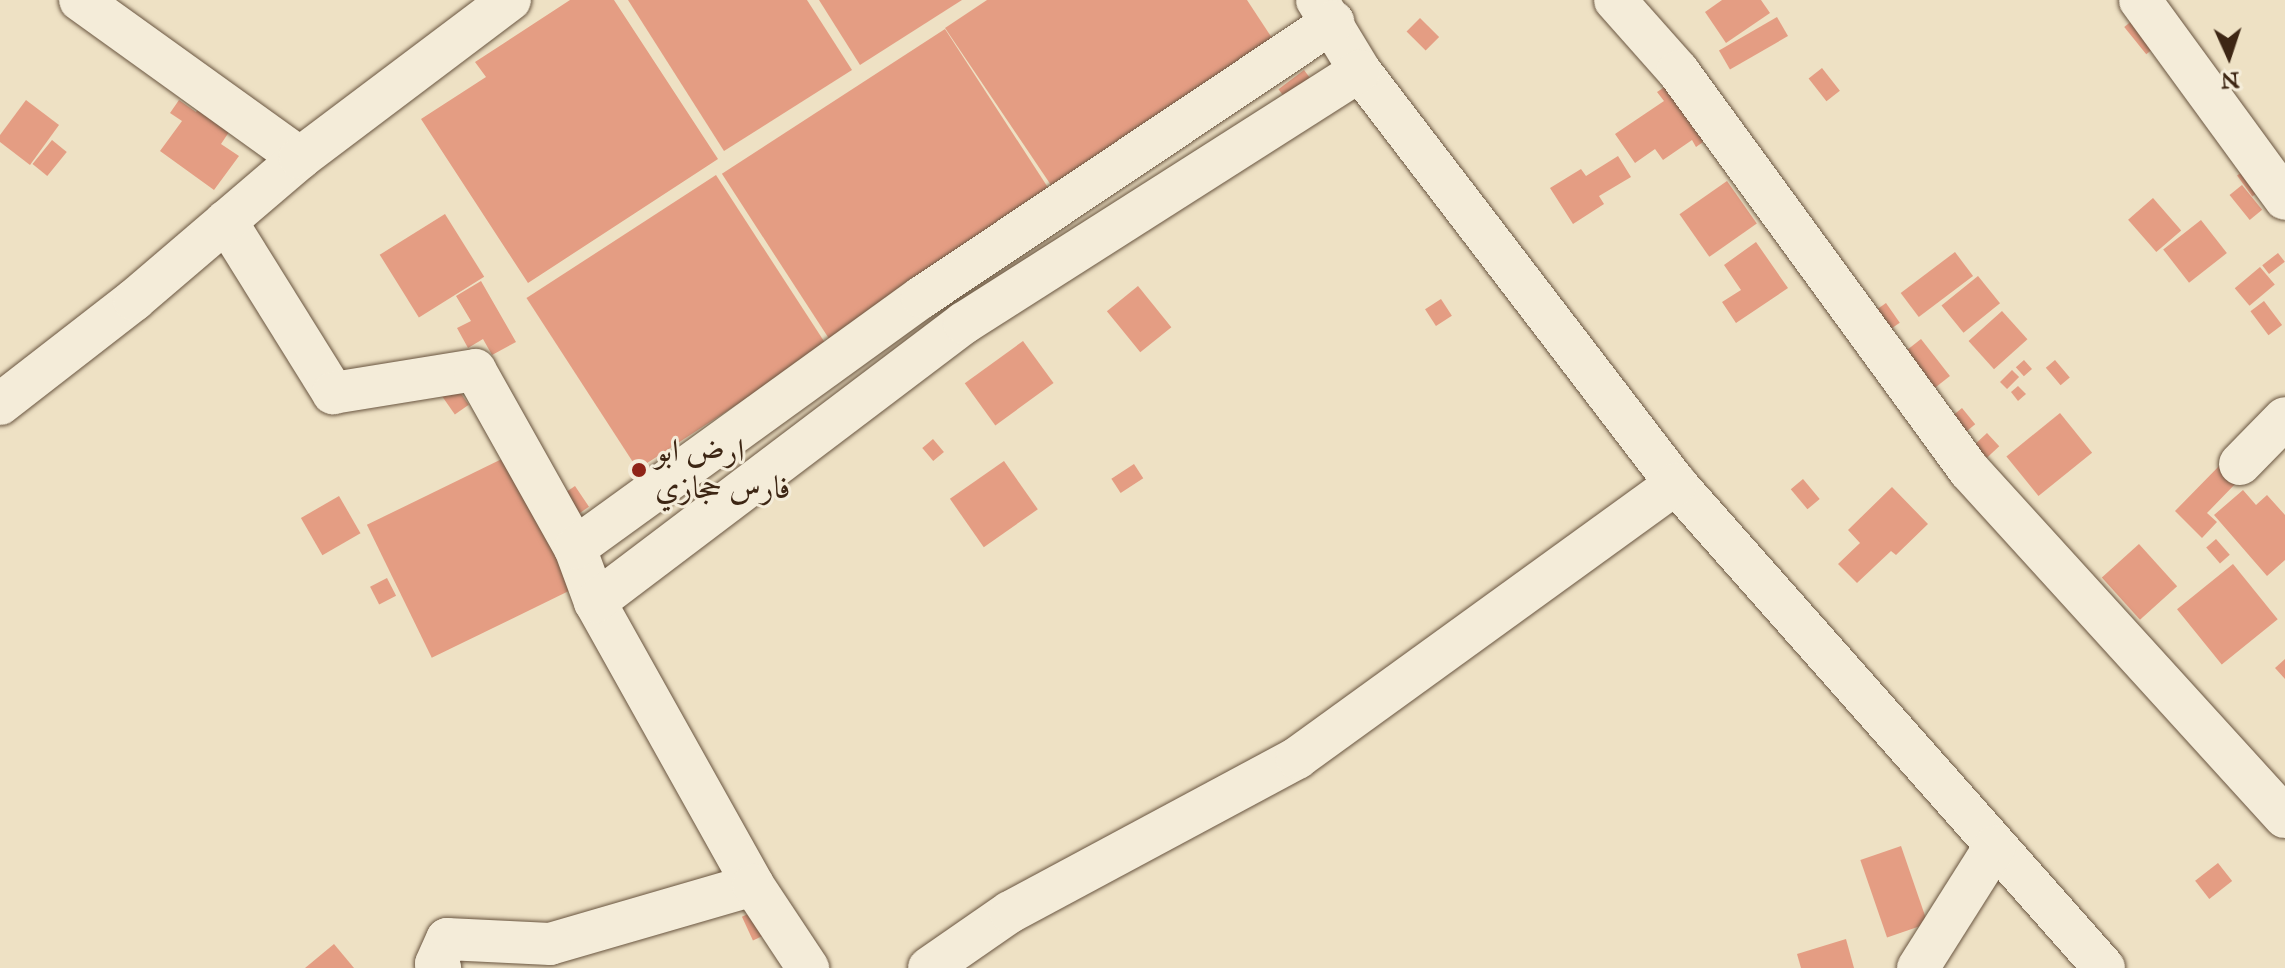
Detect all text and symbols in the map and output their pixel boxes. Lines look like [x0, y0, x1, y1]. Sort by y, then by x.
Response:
north arrow [2189, 16, 2269, 96]
text: N [2220, 66, 2240, 94]
place label: ارض ابو فارس حجازي [655, 433, 790, 508]
marker: ارض ابو فارس حجازي [630, 461, 648, 479]

